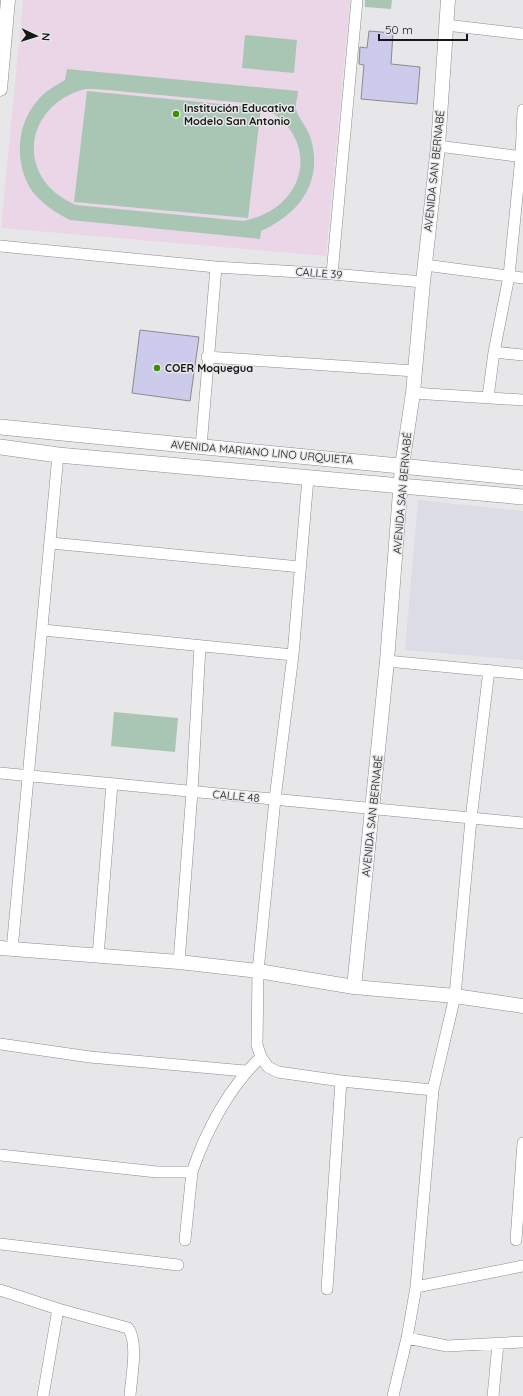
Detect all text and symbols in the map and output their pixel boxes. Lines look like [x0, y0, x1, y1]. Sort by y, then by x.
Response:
north arrow [16, 16, 56, 56]
scale bar [379, 16, 467, 42]
text: 50 m [385, 22, 413, 37]
text: N [39, 32, 53, 41]
place label: Institución Educativa Modelo San Antonio [184, 101, 294, 128]
marker: Institución Educativa Modelo San Antonio [171, 109, 181, 119]
street label: AVENIDA SAN BERNABÉ [421, 110, 447, 232]
street label: CALLE 39 [295, 264, 343, 282]
place label: COER Moquegua [165, 361, 253, 375]
marker: COER Moquegua [152, 363, 162, 373]
street label: AVENIDA SAN BERNABÉ [390, 432, 414, 554]
street label: AVENIDA MARIANO LINO URQUIETA [170, 437, 354, 467]
street label: AVENIDA SAN BERNABÉ [359, 755, 385, 877]
street label: CALLE 48 [212, 787, 260, 805]

